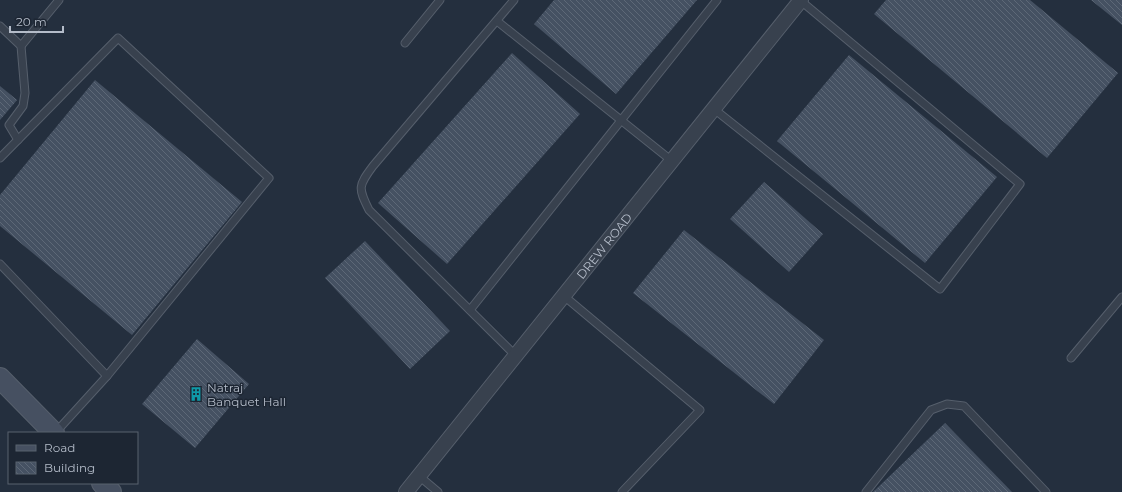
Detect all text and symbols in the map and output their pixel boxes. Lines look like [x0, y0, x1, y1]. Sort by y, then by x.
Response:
scale bar [10, 8, 63, 34]
text: 20 m [16, 14, 47, 29]
street label: DREW ROAD [573, 210, 635, 282]
place label: Natraj Banquet Hall [207, 380, 286, 409]
building icon: Natraj Banquet Hall [188, 386, 204, 402]
legend [8, 432, 138, 484]
text: Road [44, 440, 75, 455]
text: Building [44, 460, 95, 475]

